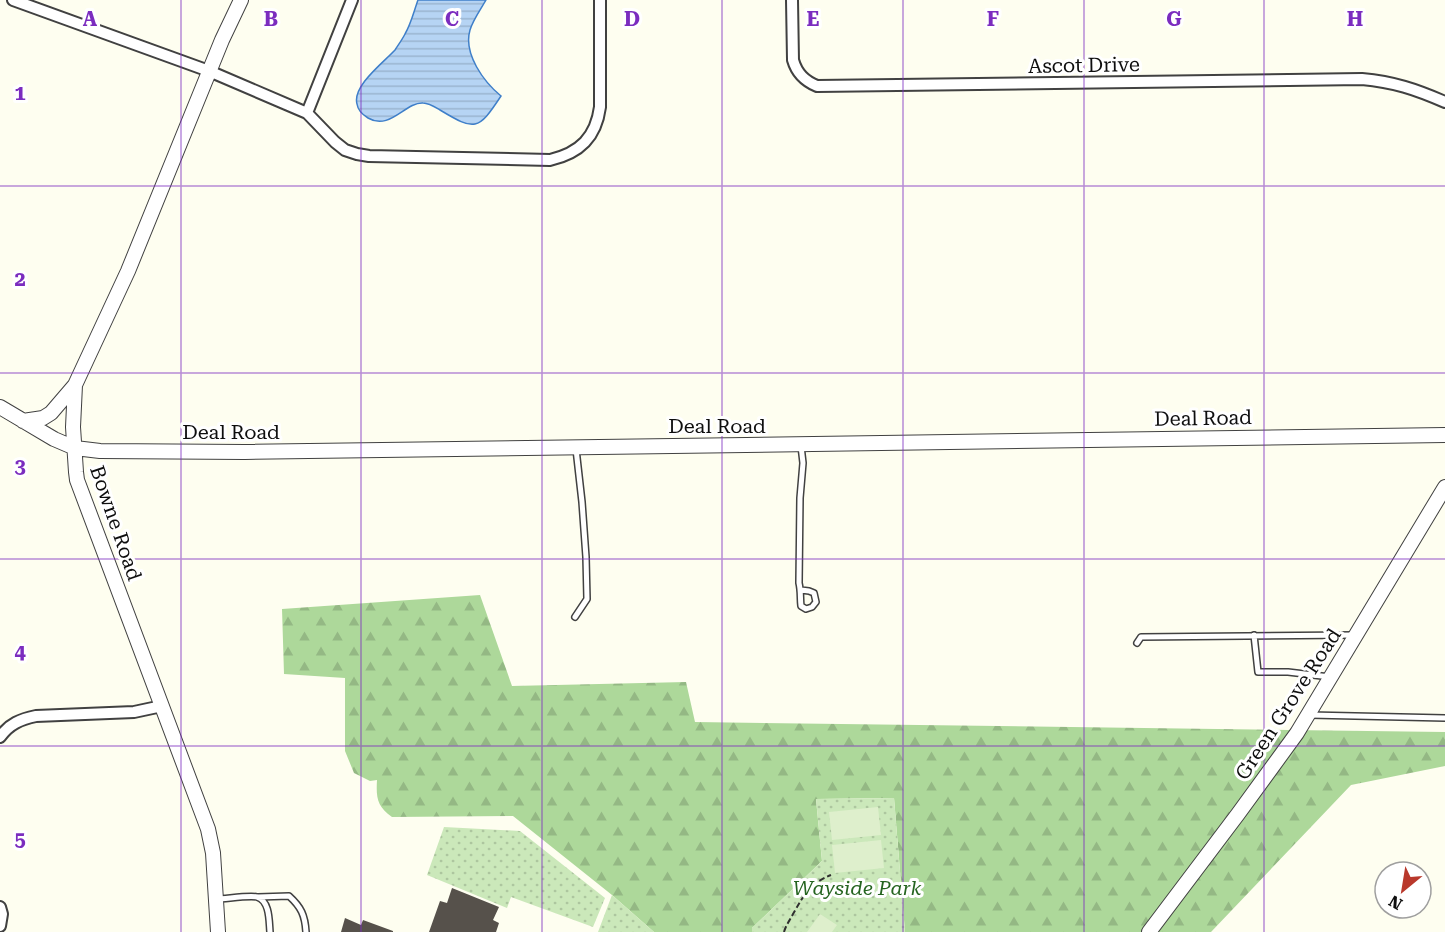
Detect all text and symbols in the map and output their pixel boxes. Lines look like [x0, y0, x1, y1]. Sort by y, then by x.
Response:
text: A [83, 7, 98, 31]
text: B [264, 7, 278, 31]
text: C [445, 7, 459, 31]
text: D [624, 7, 640, 31]
text: E [807, 7, 820, 31]
text: F [987, 7, 999, 31]
text: G [1166, 7, 1182, 31]
text: H [1347, 7, 1363, 31]
street label: Ascot Drive [1028, 52, 1140, 78]
text: 1 [14, 81, 26, 105]
text: 2 [14, 267, 26, 291]
street label: Deal Road [1154, 405, 1252, 431]
street label: Deal Road [668, 414, 766, 438]
street label: Deal Road [182, 420, 280, 444]
text: 3 [14, 454, 26, 478]
street label: Bowne Road [85, 462, 147, 584]
street label: Green Grove Road [1230, 624, 1346, 784]
text: 4 [14, 640, 26, 664]
text: 5 [14, 827, 26, 851]
north arrow [1373, 860, 1433, 920]
park label: Wayside Park [793, 876, 921, 900]
text: N [1386, 891, 1406, 914]

